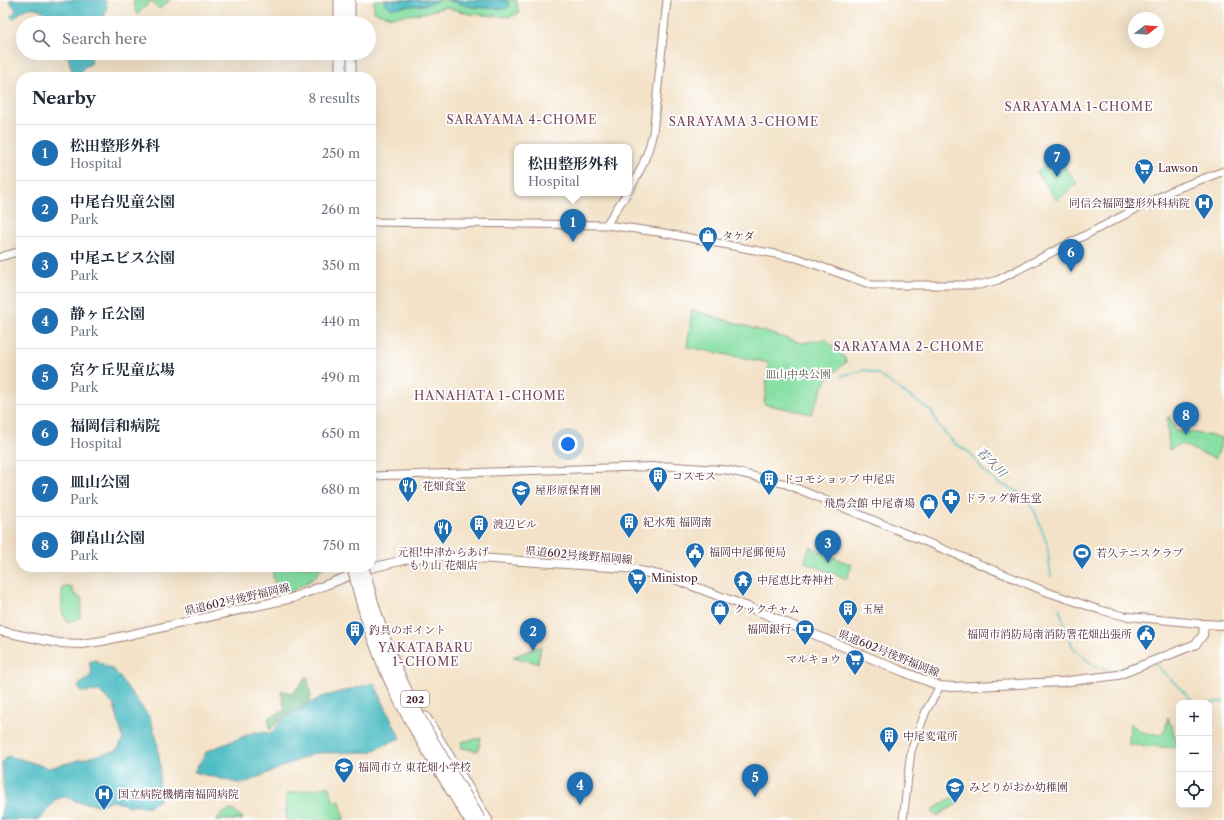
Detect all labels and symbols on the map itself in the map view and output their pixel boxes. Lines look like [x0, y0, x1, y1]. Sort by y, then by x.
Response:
north arrow [1128, 12, 1164, 48]
district label: SARAYAMA 1-CHOME [1004, 99, 1154, 114]
district label: SARAYAMA 4-CHOME [447, 112, 597, 127]
district label: SARAYAMA 3-CHOME [669, 114, 819, 129]
pin: 7 [1044, 144, 1070, 177]
supermarket icon: Lawson [1133, 157, 1155, 185]
place label: Lawson [1158, 161, 1198, 175]
hospital icon: 同信会福岡整形外科病院 [1193, 192, 1215, 220]
place label: 同信会福岡整形外科病院 [1069, 196, 1190, 210]
pin: 1 [560, 209, 586, 242]
shop icon: タケダ [697, 225, 719, 253]
place label: タケダ [722, 229, 754, 243]
pin: 6 [1058, 239, 1084, 272]
district label: SARAYAMA 2-CHOME [834, 339, 984, 354]
park label: 皿山中央公園 [765, 367, 831, 381]
district label: HANAHATA 1-CHOME [414, 388, 566, 403]
pin: 8 [1173, 402, 1199, 435]
your location [558, 434, 578, 454]
water label: 若久川 [974, 444, 1011, 481]
building icon: コスモス [647, 465, 669, 493]
building icon: ドコモショップ 中尾店 [758, 468, 780, 496]
place label: コスモス [672, 469, 716, 483]
place label: ドコモショップ 中尾店 [783, 472, 895, 486]
restaurant icon: 花畑食堂 [397, 475, 419, 503]
place label: 花畑食堂 [422, 479, 466, 493]
school or university icon: 屋形原保育園 [510, 479, 532, 507]
place label: 屋形原保育園 [535, 483, 601, 497]
pharmacy icon: ドラッグ新生堂 [940, 487, 962, 515]
place label: ドラッグ新生堂 [965, 491, 1042, 505]
shop icon: 飛鳥会館 中尾斎場 [918, 492, 940, 520]
place label: 飛鳥会館 中尾斎場 [824, 496, 915, 510]
building icon: 紀水苑 福岡南 [618, 511, 640, 539]
building icon: 渡辺ビル [468, 513, 490, 541]
place label: 紀水苑 福岡南 [643, 515, 712, 529]
restaurant icon: 元祖!中津からあげ もり山 花畑店 [432, 517, 454, 545]
place label: 渡辺ビル [493, 517, 537, 531]
pin: 3 [815, 530, 841, 563]
public building icon: 福岡中尾郵便局 [684, 541, 706, 569]
sports icon: 若久テニスクラブ [1071, 542, 1093, 570]
street label: 県道602号後野福岡線 [525, 543, 633, 567]
place label: 元祖!中津からあげ もり山 花畑店 [397, 545, 489, 572]
place label: 福岡中尾郵便局 [709, 545, 786, 559]
place label: 若久テニスクラブ [1096, 546, 1184, 560]
supermarket icon: Ministop [626, 567, 648, 595]
temple icon: 中尾恵比寿神社 [732, 569, 754, 597]
place label: Ministop [651, 571, 698, 585]
place label: 中尾恵比寿神社 [757, 573, 834, 587]
street label: 県道602号後野福岡線 [183, 580, 291, 618]
shop icon: クックチャム [709, 598, 731, 626]
building icon: 玉屋 [837, 598, 859, 626]
place label: クックチャム [734, 602, 800, 616]
place label: 玉屋 [862, 602, 884, 616]
pin: 2 [520, 618, 546, 651]
bank icon: 福岡銀行 [794, 618, 816, 646]
building icon: 釣具のポイント [344, 619, 366, 647]
place label: 福岡銀行 [747, 622, 791, 636]
place label: 釣具のポイント [369, 623, 446, 637]
public building icon: 福岡市消防局南消防署花畑出張所 [1135, 623, 1157, 651]
street label: 県道602号後野福岡線 [836, 626, 942, 680]
place label: 福岡市消防局南消防署花畑出張所 [967, 627, 1132, 641]
district label: YAKATABARU 1-CHOME [377, 640, 474, 669]
supermarket icon: マルキョウ [844, 648, 866, 676]
place label: マルキョウ [786, 652, 841, 666]
road number: 202 [401, 691, 429, 707]
building icon: 中尾変電所 [878, 725, 900, 753]
place label: 中尾変電所 [903, 729, 958, 743]
school or university icon: 福岡市立 東花畑小学校 [333, 756, 355, 784]
place label: 福岡市立 東花畑小学校 [358, 760, 471, 774]
pin: 5 [742, 764, 768, 797]
pin: 4 [567, 772, 593, 805]
school or university icon: みどりがおか幼稚園 [944, 776, 966, 804]
place label: みどりがおか幼稚園 [969, 780, 1068, 794]
hospital icon: 国立病院機構南福岡病院 [93, 783, 115, 811]
place label: 国立病院機構南福岡病院 [118, 787, 239, 801]

